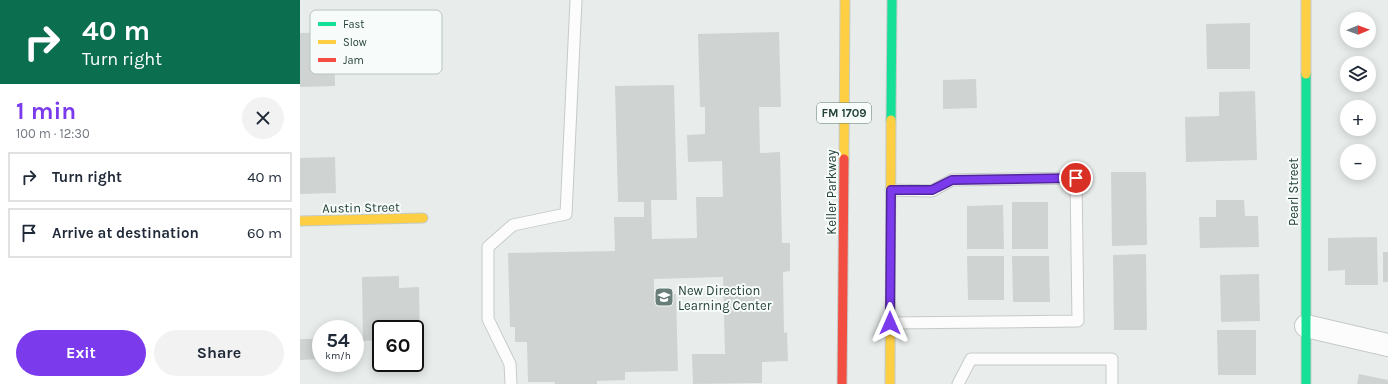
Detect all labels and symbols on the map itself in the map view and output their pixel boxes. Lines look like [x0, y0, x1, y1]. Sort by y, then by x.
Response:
legend [310, 10, 442, 74]
north arrow [1340, 12, 1376, 48]
text: Fast [343, 18, 364, 31]
text: Slow [343, 36, 367, 49]
text: Jam [343, 54, 364, 67]
road number: FM 1709 [817, 103, 871, 123]
street label: Keller Parkway [824, 149, 839, 235]
street label: Pearl Street [1286, 158, 1301, 226]
pin [1059, 161, 1093, 195]
street label: Austin Street [322, 199, 400, 216]
place label: New Direction Learning Center [678, 283, 772, 313]
school or university icon: New Direction Learning Center [653, 286, 675, 308]
position arrow [869, 302, 911, 344]
speed limit sign: 60 [372, 320, 424, 372]

